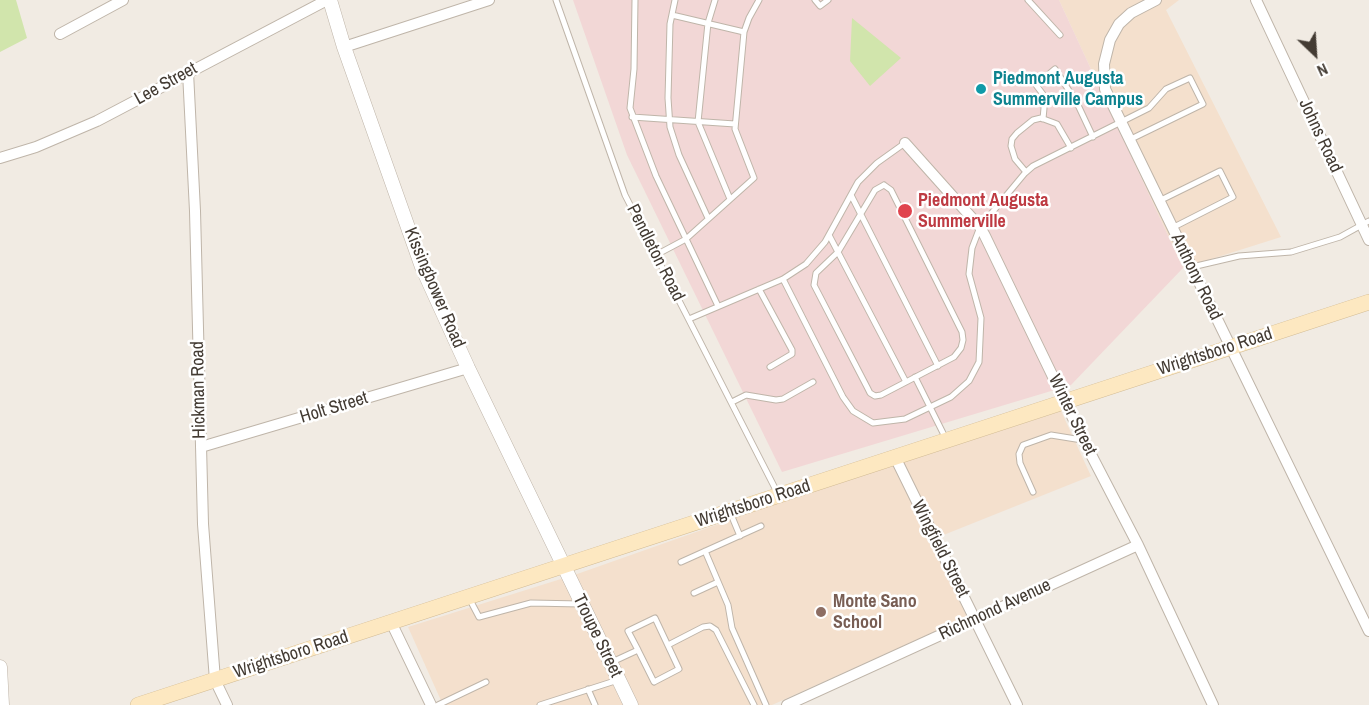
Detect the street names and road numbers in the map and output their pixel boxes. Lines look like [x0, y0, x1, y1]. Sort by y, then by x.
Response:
street label: Lee Street [131, 58, 201, 110]
street label: Johns Road [1294, 96, 1346, 176]
street label: Pendleton Road [621, 201, 689, 305]
street label: Kissingbower Road [399, 224, 469, 352]
street label: Anthony Road [1166, 230, 1226, 324]
street label: Wrightsboro Road [1155, 323, 1275, 381]
street label: Hickman Road [187, 341, 211, 439]
street label: Winter Street [1043, 371, 1101, 459]
street label: Holt Street [297, 387, 371, 429]
street label: Wrightsboro Road [693, 475, 813, 533]
street label: Wingfield Street [906, 497, 974, 601]
street label: Richmond Avenue [936, 575, 1054, 645]
street label: Troupe Street [568, 591, 626, 681]
street label: Wrightsboro Road [231, 626, 351, 684]

